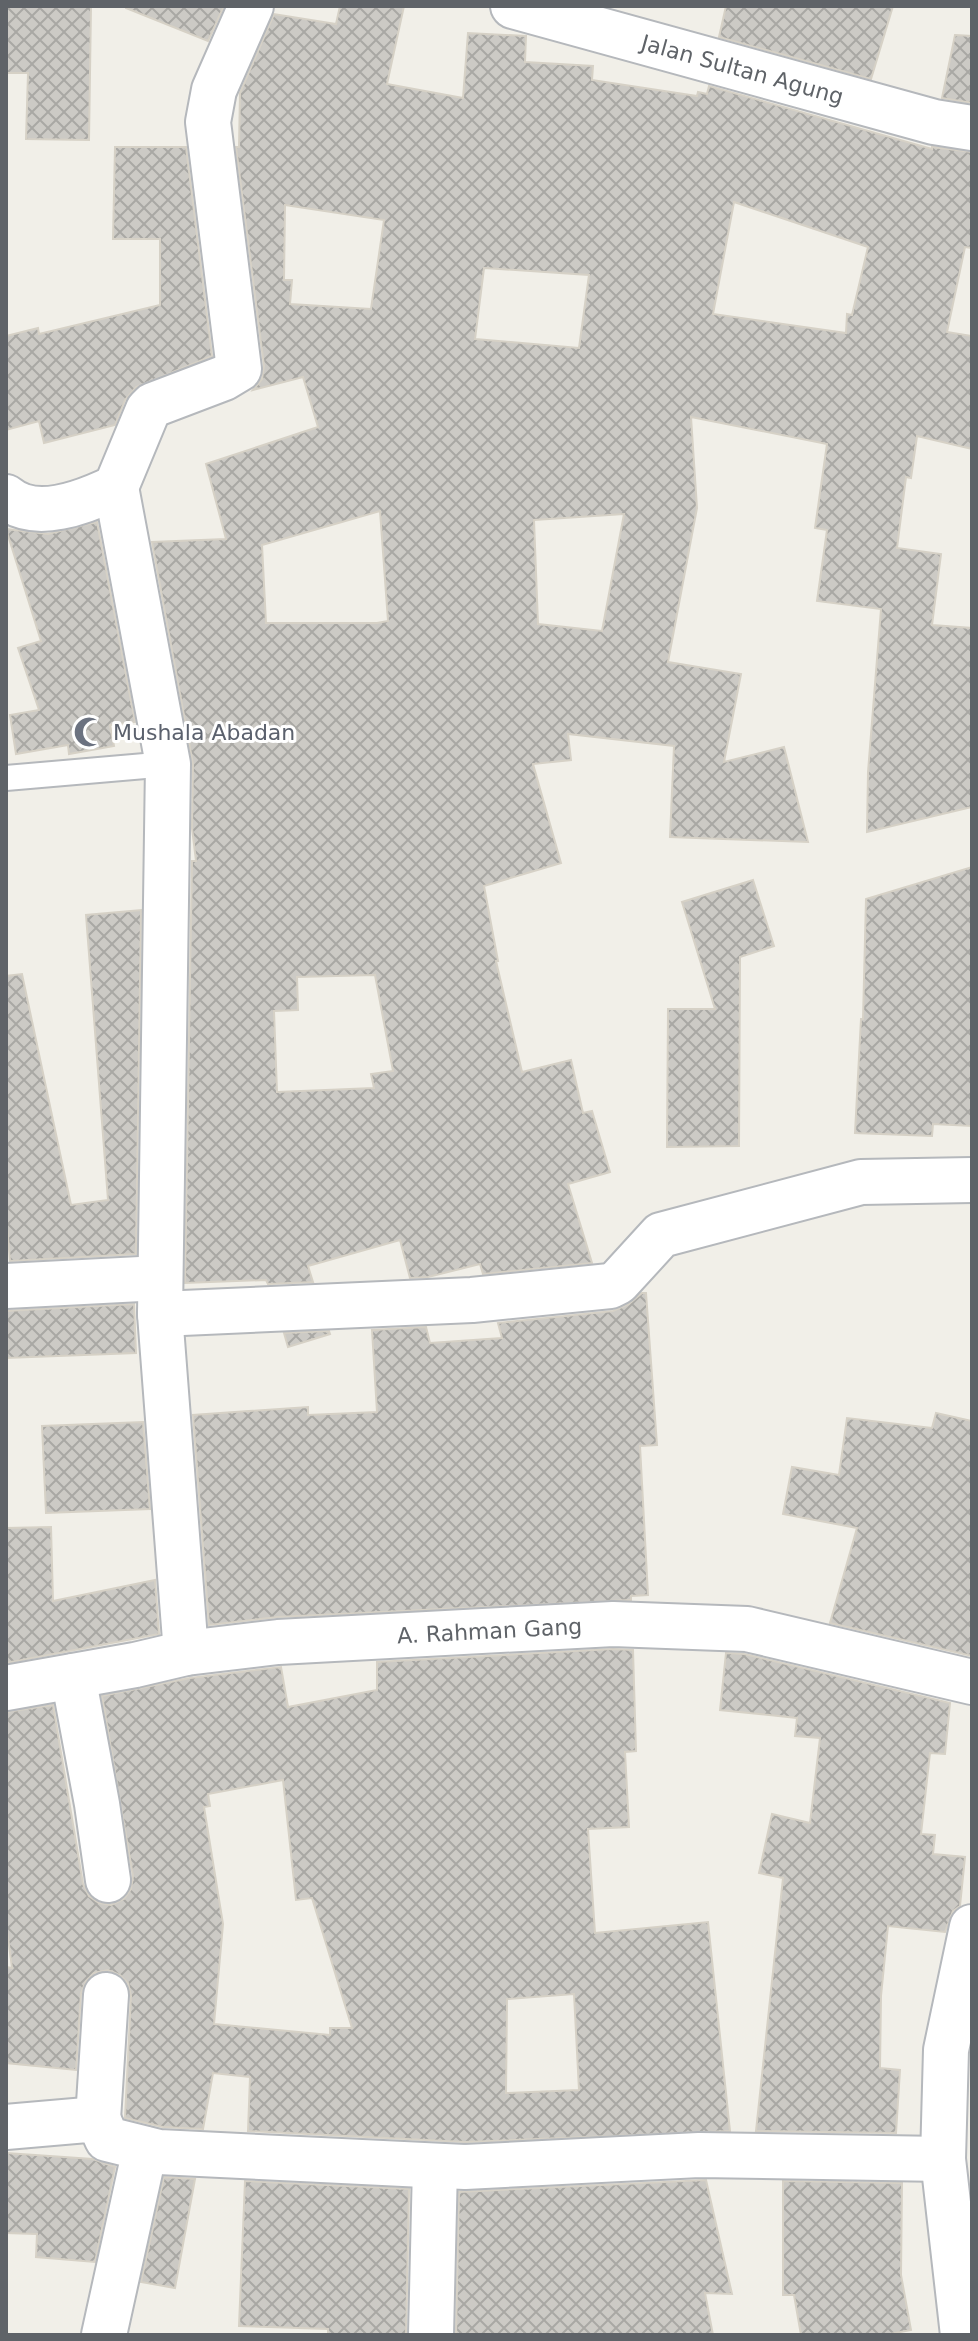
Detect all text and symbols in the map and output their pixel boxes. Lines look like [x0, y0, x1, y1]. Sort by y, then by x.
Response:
street label: Jalan Sultan Agung [637, 29, 846, 109]
mosque icon: Mushala Abadan [72, 715, 106, 749]
place label: Mushala Abadan [113, 720, 295, 745]
street label: A. Rahman Gang [396, 1614, 583, 1649]

